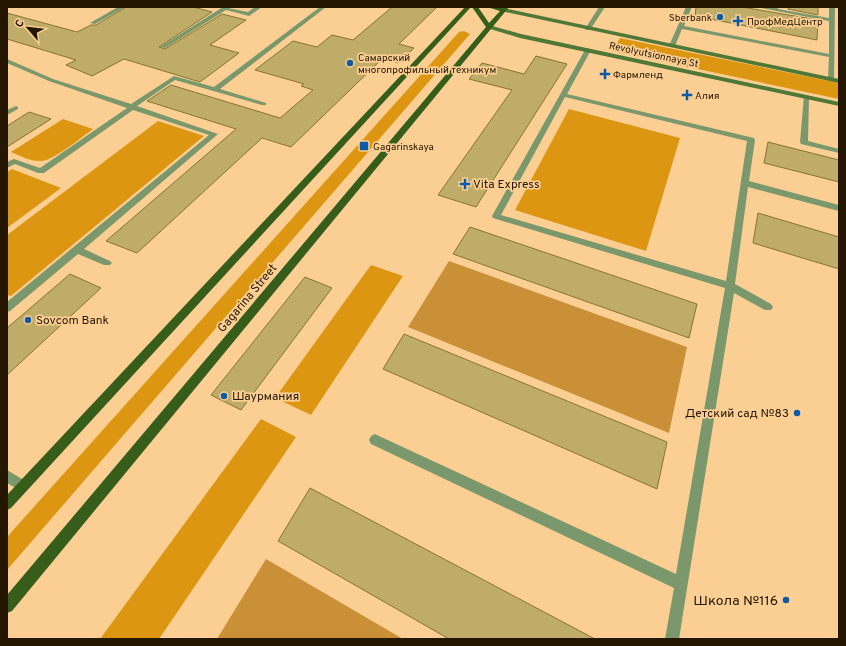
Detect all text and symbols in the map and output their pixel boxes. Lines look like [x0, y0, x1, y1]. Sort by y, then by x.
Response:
north arrow [8, 8, 48, 48]
place label: Sberbank [669, 12, 712, 25]
marker: Sberbank [715, 12, 725, 22]
marker: ПрофМедЦентр [732, 15, 744, 27]
place label: ПрофМедЦентр [747, 16, 823, 29]
text: С [12, 17, 28, 30]
street label: Revolyutsionnaya St [608, 40, 700, 71]
place label: Самарский многопрофильный техникум [358, 52, 496, 77]
marker: Самарский многопрофильный техникум [345, 58, 355, 68]
marker: Фармленд [600, 69, 610, 79]
place label: Фармленд [613, 69, 663, 82]
marker: Алия [682, 90, 692, 100]
place label: Алия [695, 90, 719, 103]
marker: Gagarinskaya [358, 140, 370, 152]
place label: Gagarinskaya [373, 141, 434, 154]
place label: Vita Express [473, 177, 540, 193]
marker: Vita Express [460, 179, 470, 189]
street label: Gagarina Street [214, 261, 281, 336]
place label: Sovcom Bank [36, 313, 109, 329]
marker: Sovcom Bank [23, 315, 33, 325]
place label: Шаурмания [232, 389, 299, 405]
marker: Шаурмания [219, 391, 229, 401]
place label: Детский сад №83 [685, 406, 789, 422]
marker: Детский сад №83 [792, 408, 802, 418]
place label: Школа №116 [693, 593, 778, 610]
marker: Школа №116 [781, 595, 791, 605]

